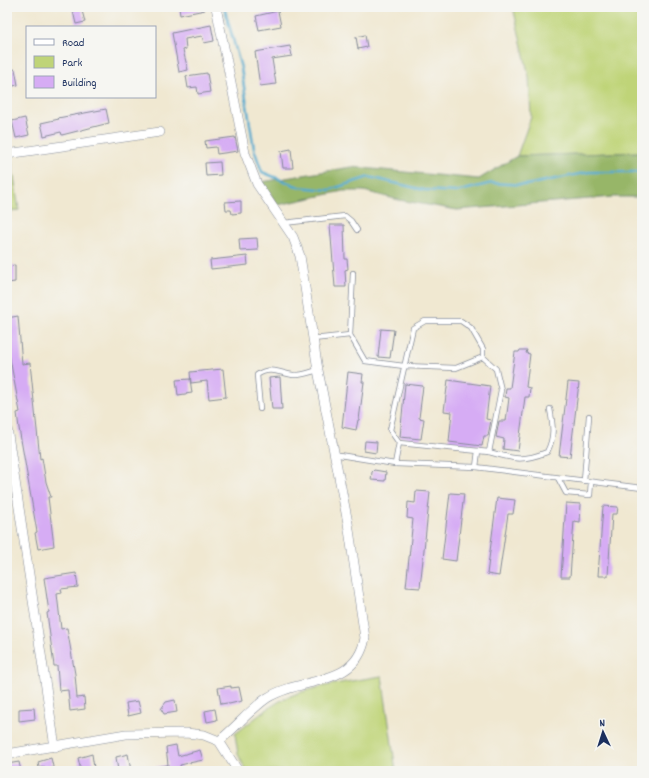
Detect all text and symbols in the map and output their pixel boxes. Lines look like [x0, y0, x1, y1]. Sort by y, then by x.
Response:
legend [26, 26, 156, 98]
text: Road [62, 35, 84, 52]
text: Park [62, 55, 83, 72]
text: Building [62, 75, 97, 92]
north arrow [583, 712, 623, 752]
text: N [599, 716, 606, 732]

